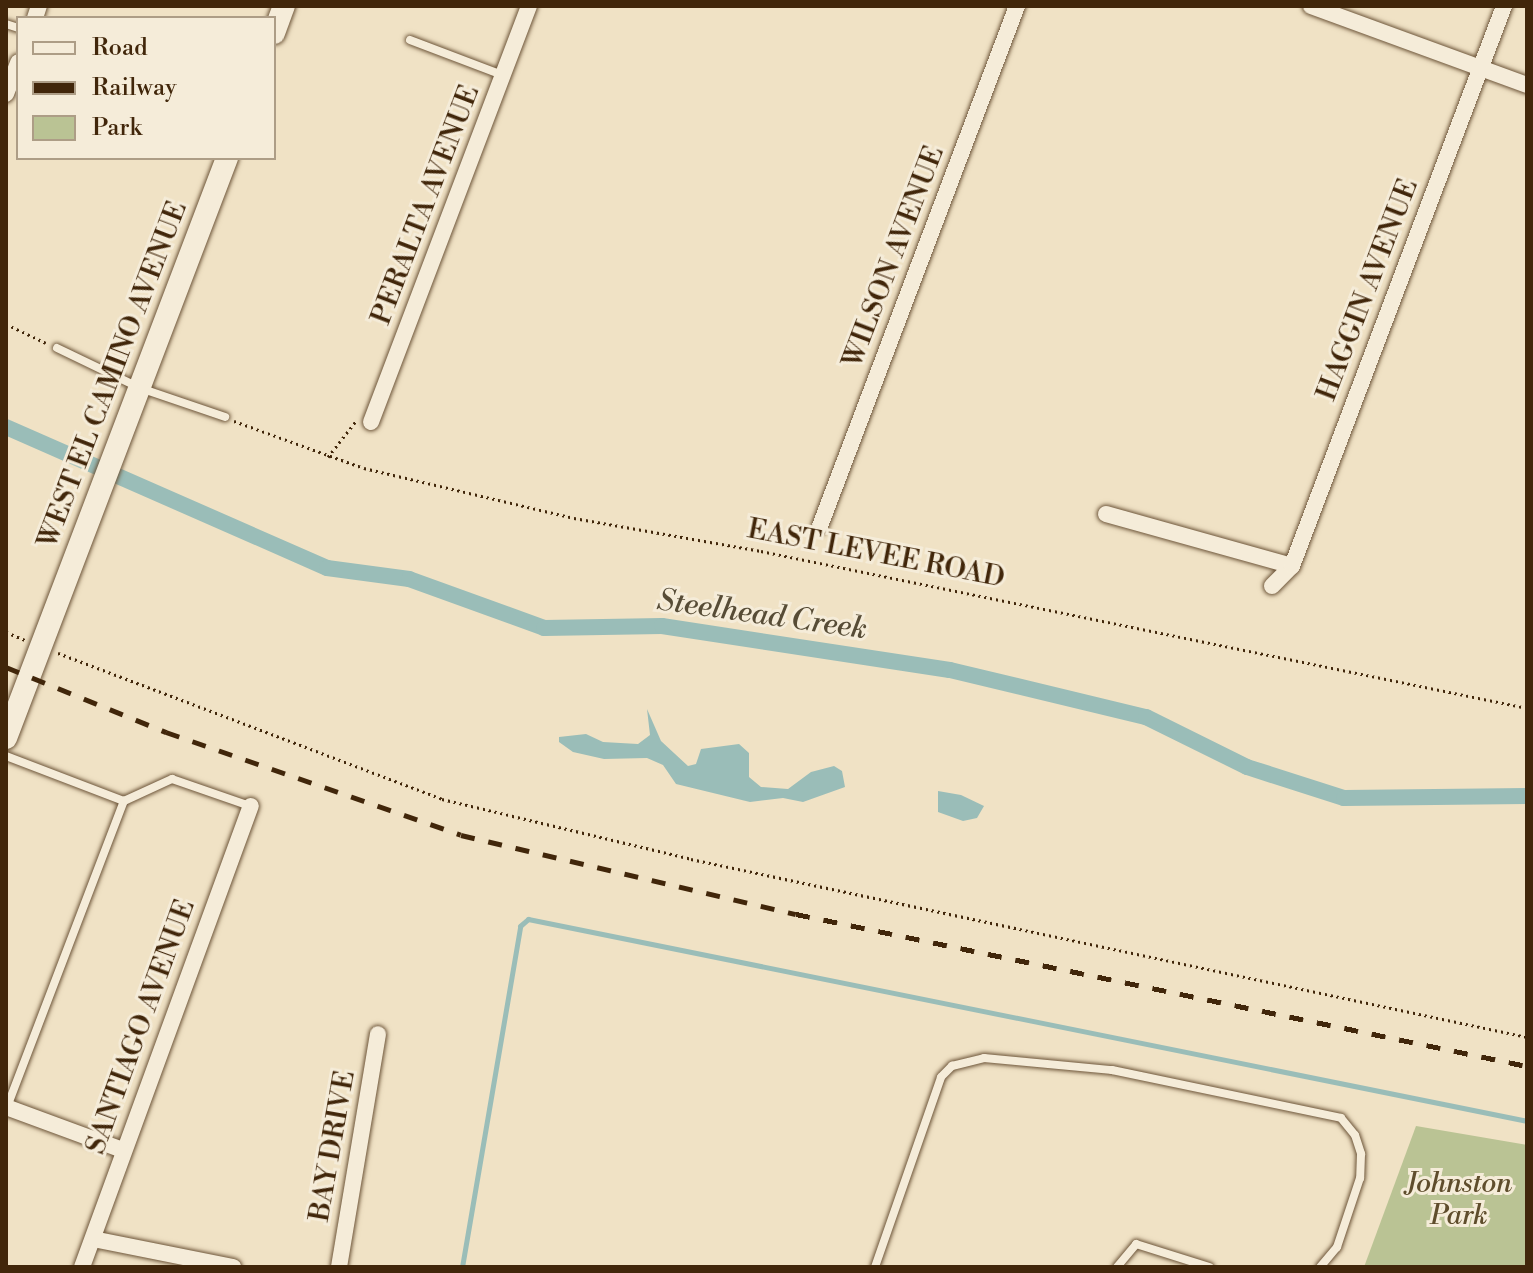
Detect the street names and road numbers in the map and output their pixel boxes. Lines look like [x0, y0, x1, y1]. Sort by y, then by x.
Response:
street label: PERALTA AVENUE [365, 80, 487, 330]
street label: WILSON AVENUE [836, 141, 952, 373]
street label: HAGGIN AVENUE [1310, 174, 1426, 406]
street label: WEST EL CAMINO AVENUE [31, 197, 195, 553]
street label: EAST LEVEE ROAD [745, 513, 1007, 595]
street label: SANTIAGO AVENUE [79, 895, 203, 1159]
street label: BAY DRIVE [303, 1068, 363, 1224]

